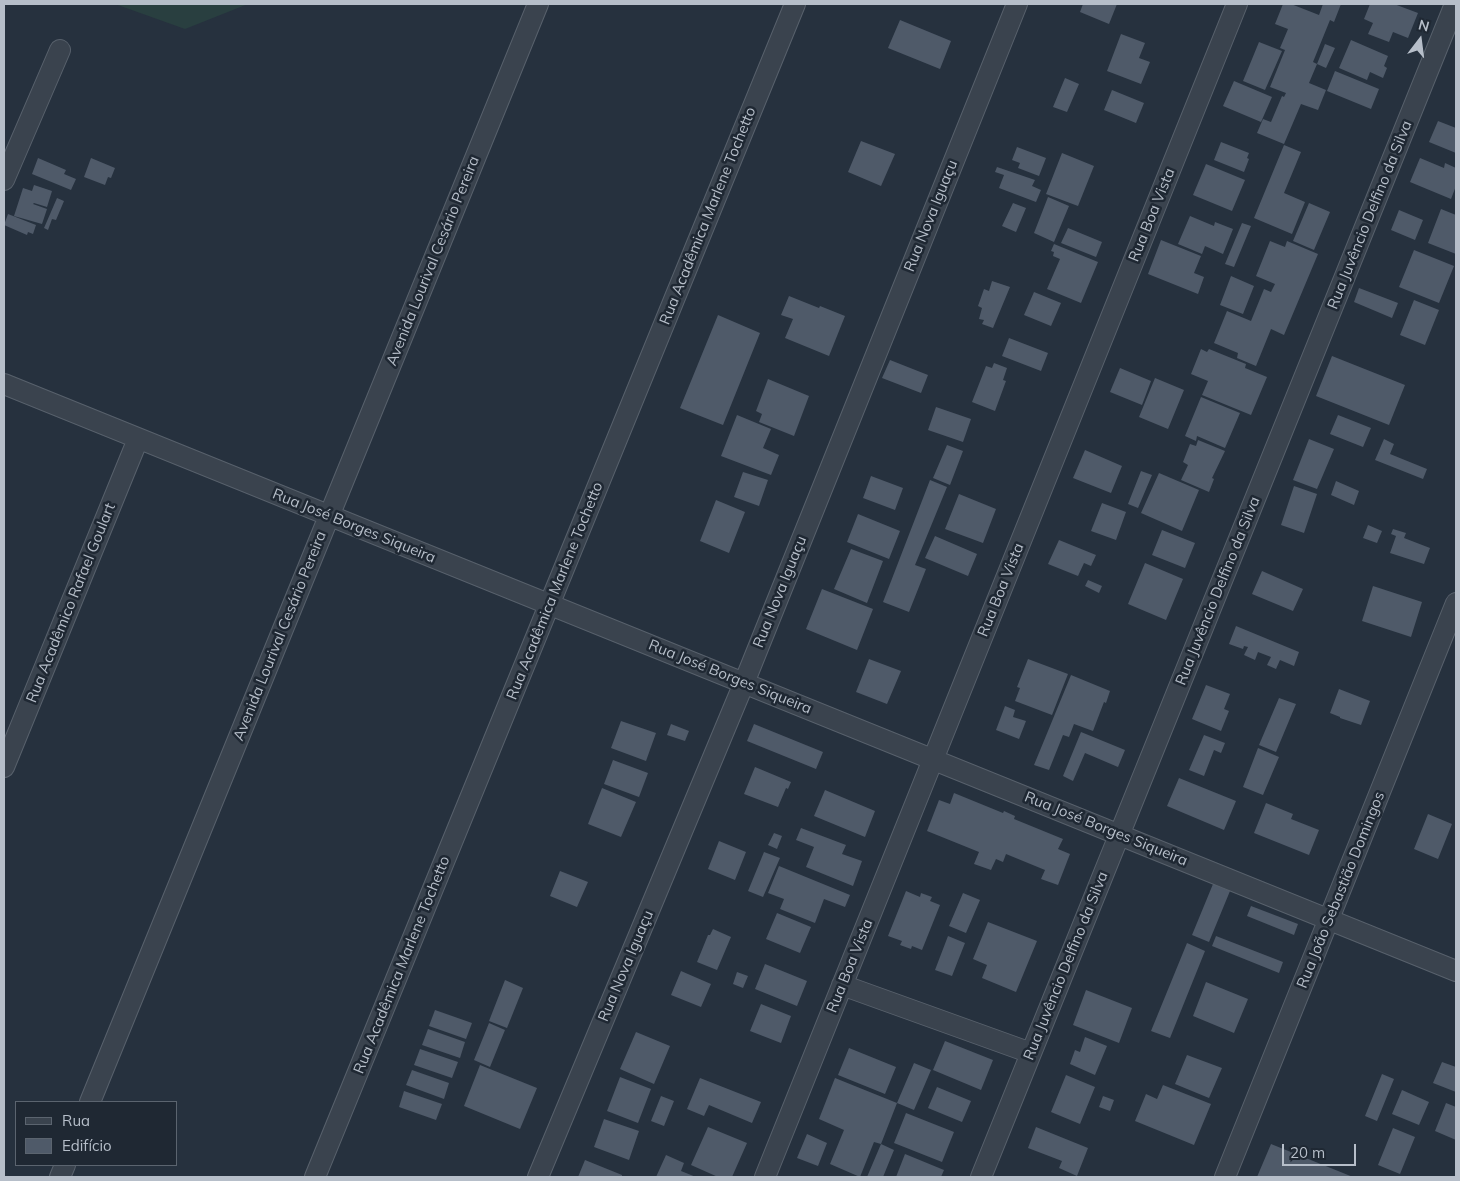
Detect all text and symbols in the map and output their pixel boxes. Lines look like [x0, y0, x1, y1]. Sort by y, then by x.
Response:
north arrow [1395, 15, 1445, 65]
text: N [1416, 15, 1431, 36]
street label: Rua Acadêmica Marlene Tochetto [656, 105, 760, 327]
street label: Rua Juvêncio Delfino da Silva [1324, 118, 1416, 312]
street label: Avenida Lourival Cesário Pereira [383, 154, 483, 368]
street label: Rua Nova Iguaçu [900, 157, 962, 275]
street label: Rua Boa Vista [1125, 166, 1179, 264]
street label: Rua Acadêmica Marlene Tochetto [503, 480, 607, 702]
street label: Rua José Borges Siqueira [270, 485, 438, 567]
street label: Rua Juvêncio Delfino da Silva [1172, 494, 1264, 688]
street label: Rua Acadêmico Rafael Goulart [23, 501, 119, 705]
street label: Avenida Lourival Cesário Pereira [230, 529, 330, 743]
street label: Rua Nova Iguaçu [749, 533, 811, 651]
street label: Rua Boa Vista [974, 541, 1028, 639]
street label: Rua José Borges Siqueira [646, 636, 814, 718]
street label: Rua José Borges Siqueira [1022, 788, 1190, 870]
street label: Rua João Sebastião Domingos [1293, 789, 1389, 991]
street label: Rua Acadêmica Marlene Tochetto [350, 854, 454, 1076]
street label: Rua Juvêncio Delfino da Silva [1020, 869, 1112, 1063]
street label: Rua Nova Iguaçu [594, 908, 658, 1024]
street label: Rua Boa Vista [823, 917, 877, 1015]
legend [15, 1101, 178, 1166]
text: Rua [62, 1111, 90, 1130]
scale bar [1285, 1134, 1359, 1166]
text: Edifício [62, 1136, 112, 1155]
text: 20 m [1290, 1143, 1325, 1162]

